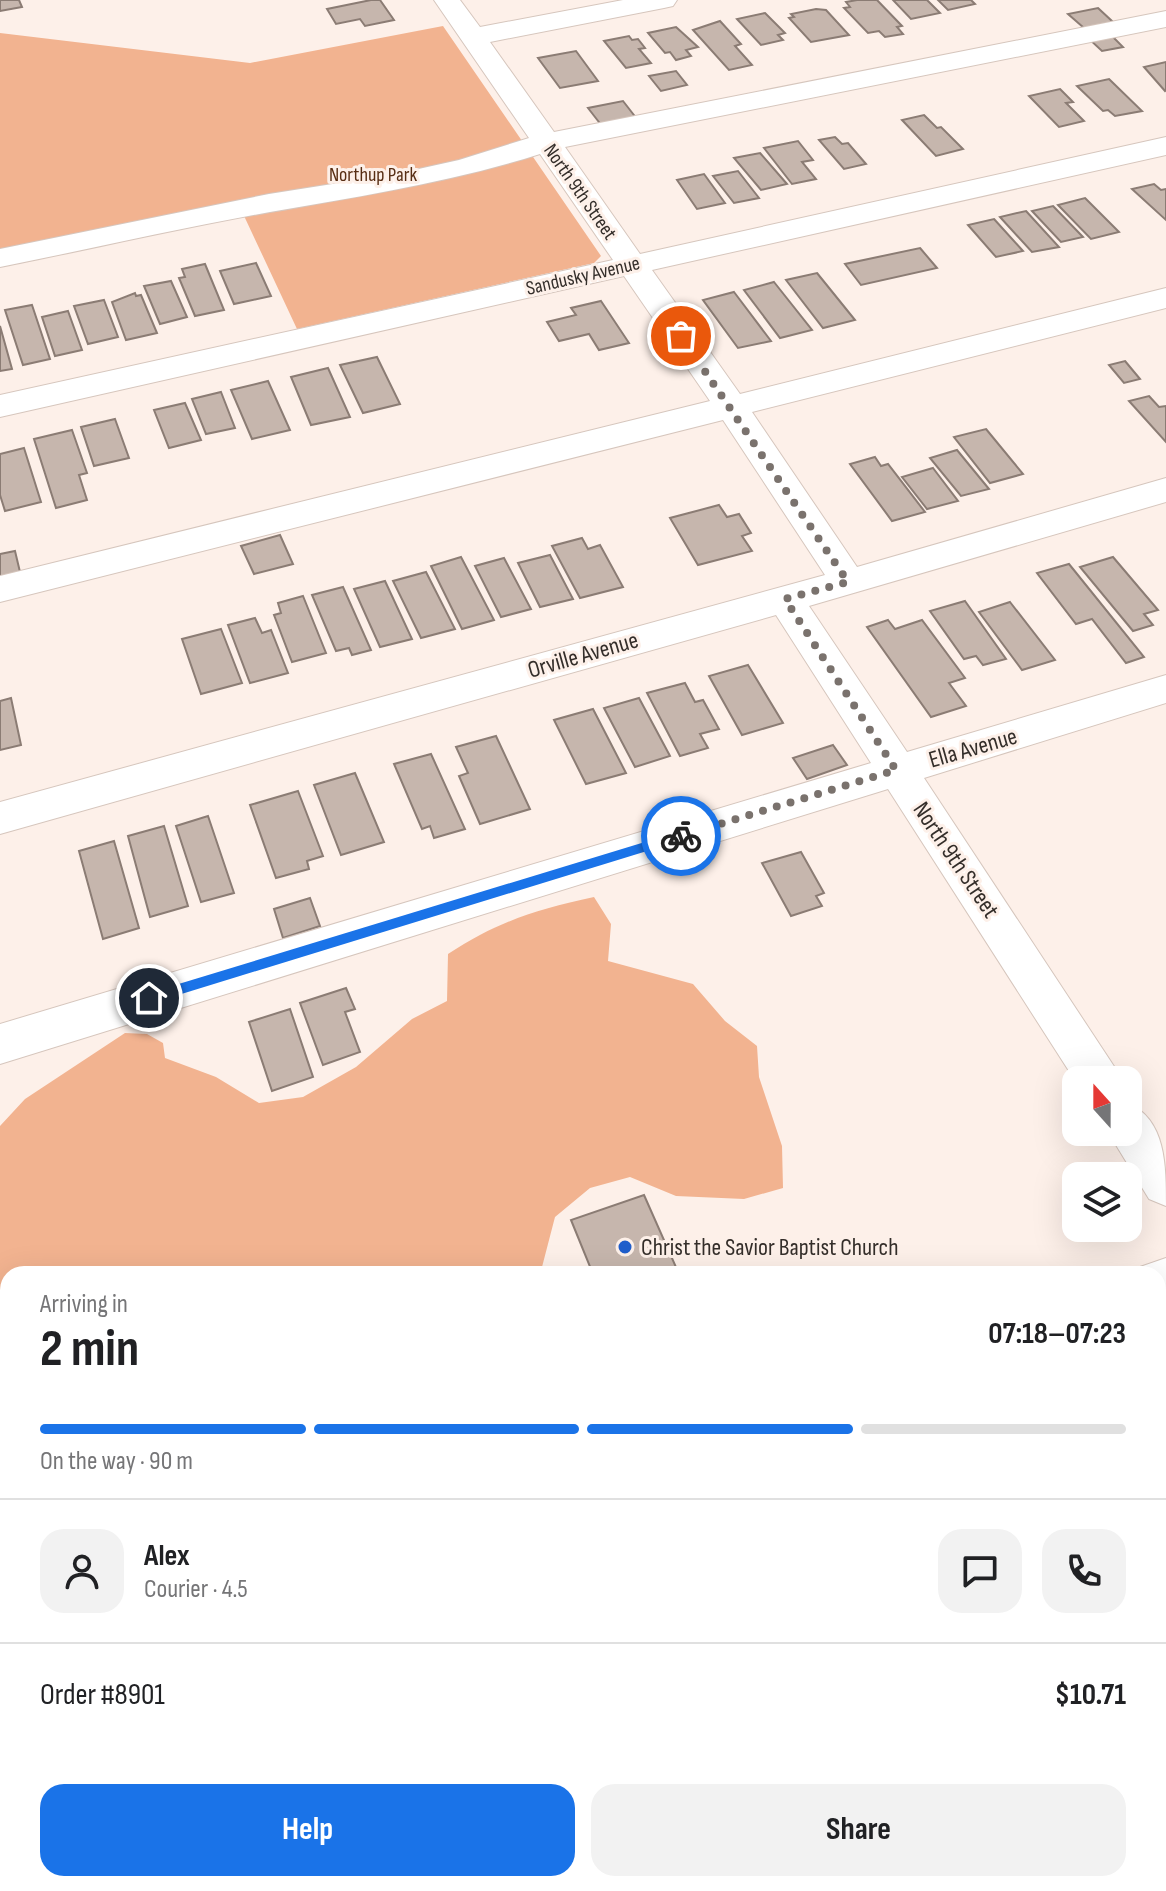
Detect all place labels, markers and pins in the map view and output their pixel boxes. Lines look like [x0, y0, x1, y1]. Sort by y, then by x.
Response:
pin [647, 302, 715, 370]
pin [115, 964, 183, 1032]
place label: Christ the Savior Baptist Church [641, 1233, 898, 1262]
marker: Christ the Savior Baptist Church [616, 1238, 634, 1256]

